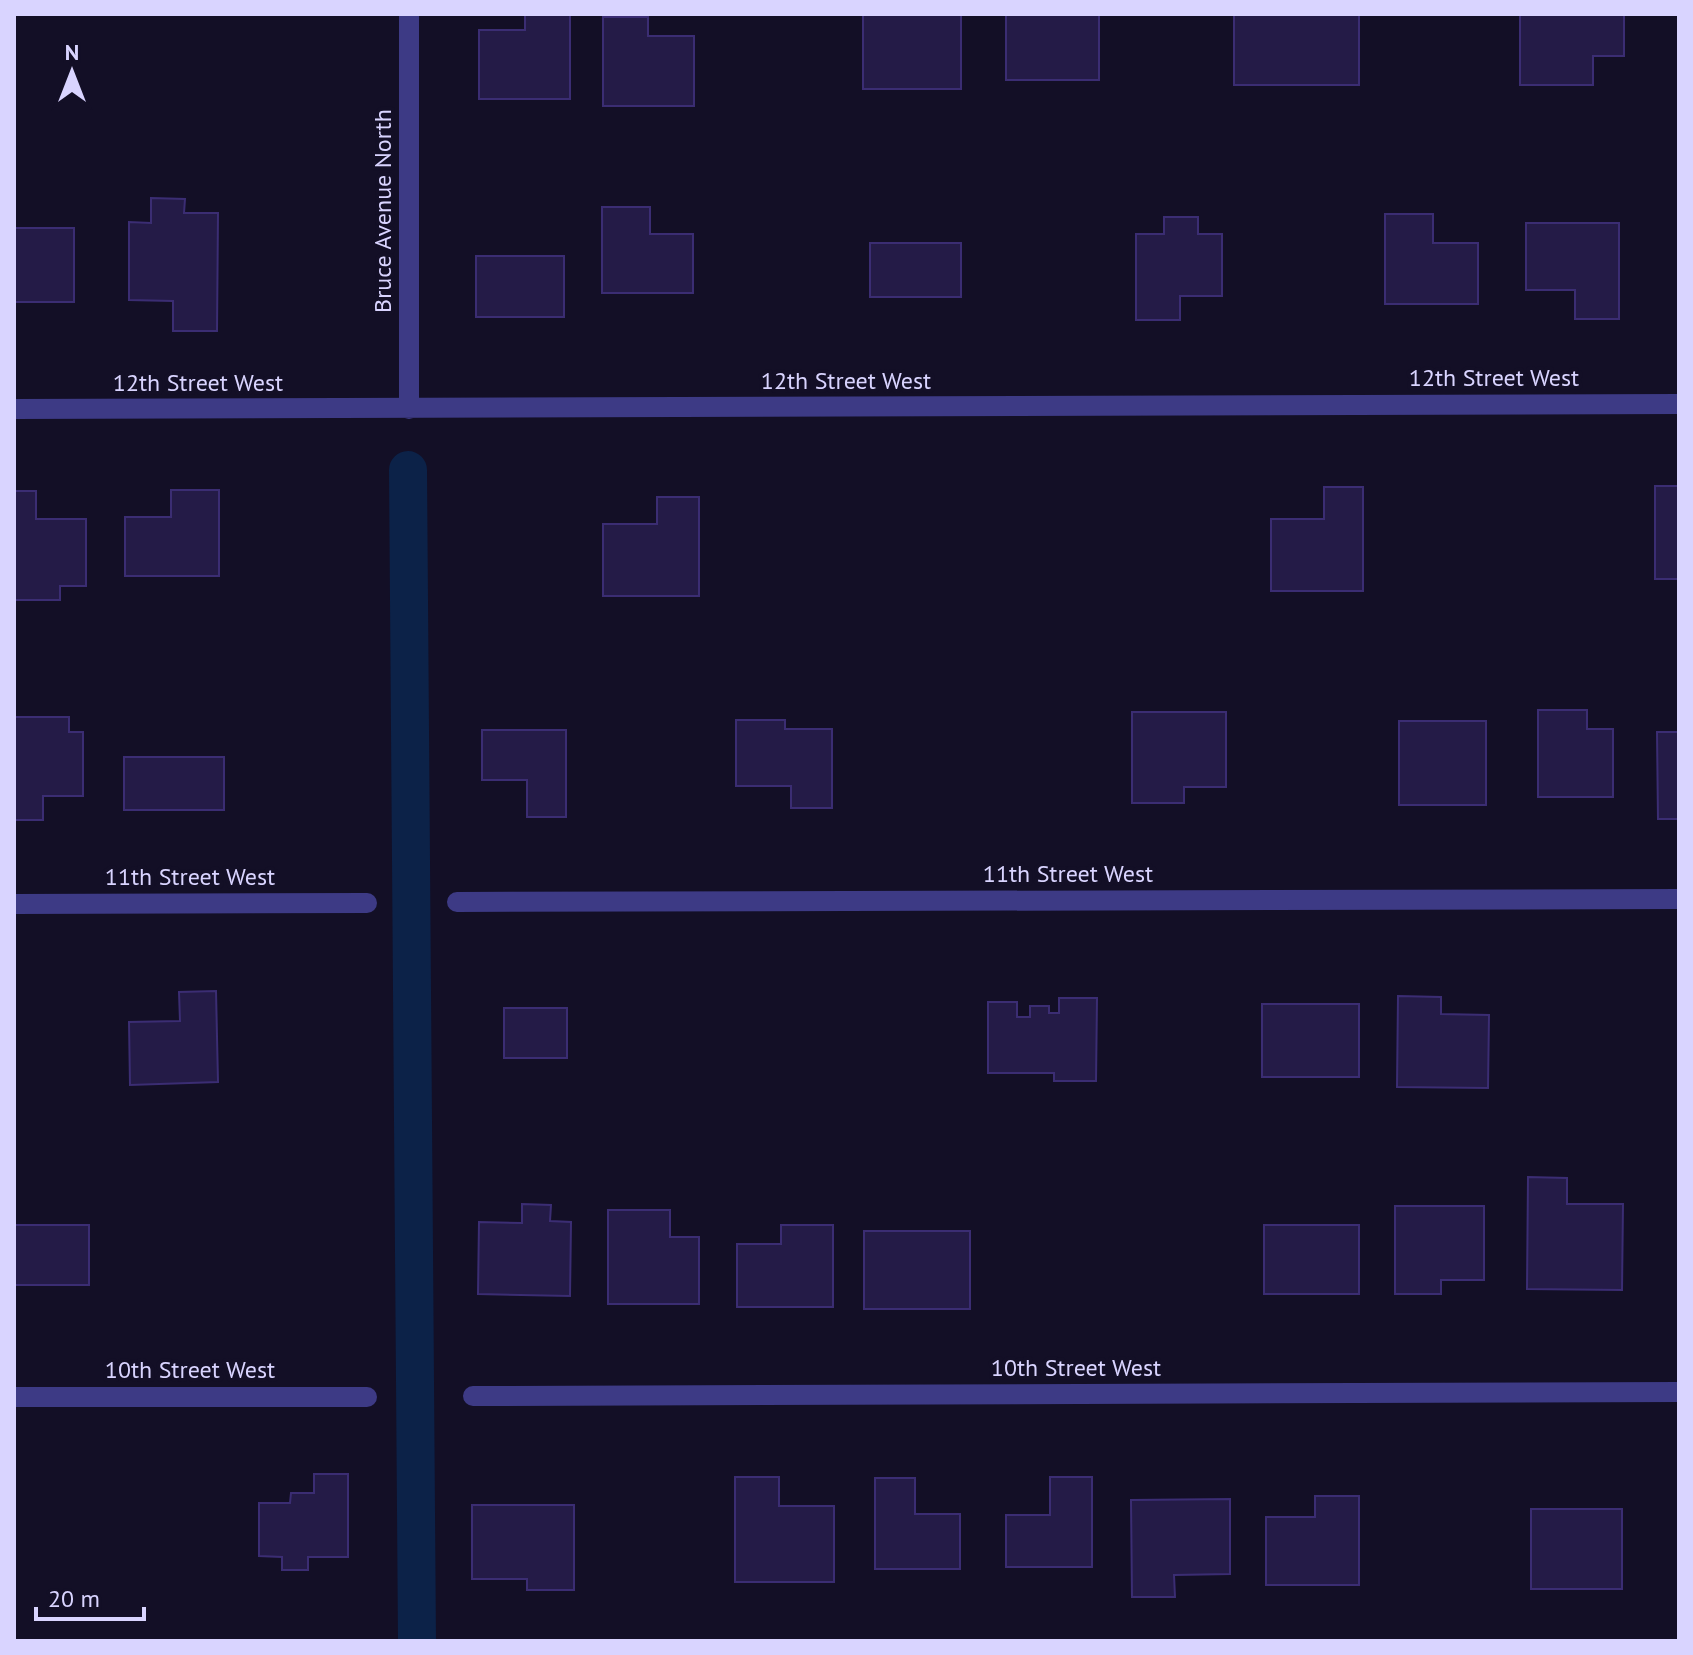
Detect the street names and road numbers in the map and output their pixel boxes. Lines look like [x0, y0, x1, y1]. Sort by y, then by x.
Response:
street label: Bruce Avenue North [367, 109, 398, 313]
street label: 12th Street West [1409, 362, 1579, 393]
street label: 12th Street West [761, 365, 931, 396]
street label: 12th Street West [113, 367, 283, 398]
street label: 11th Street West [983, 858, 1153, 889]
street label: 11th Street West [105, 861, 275, 892]
street label: 10th Street West [991, 1352, 1161, 1383]
street label: 10th Street West [105, 1354, 275, 1385]

